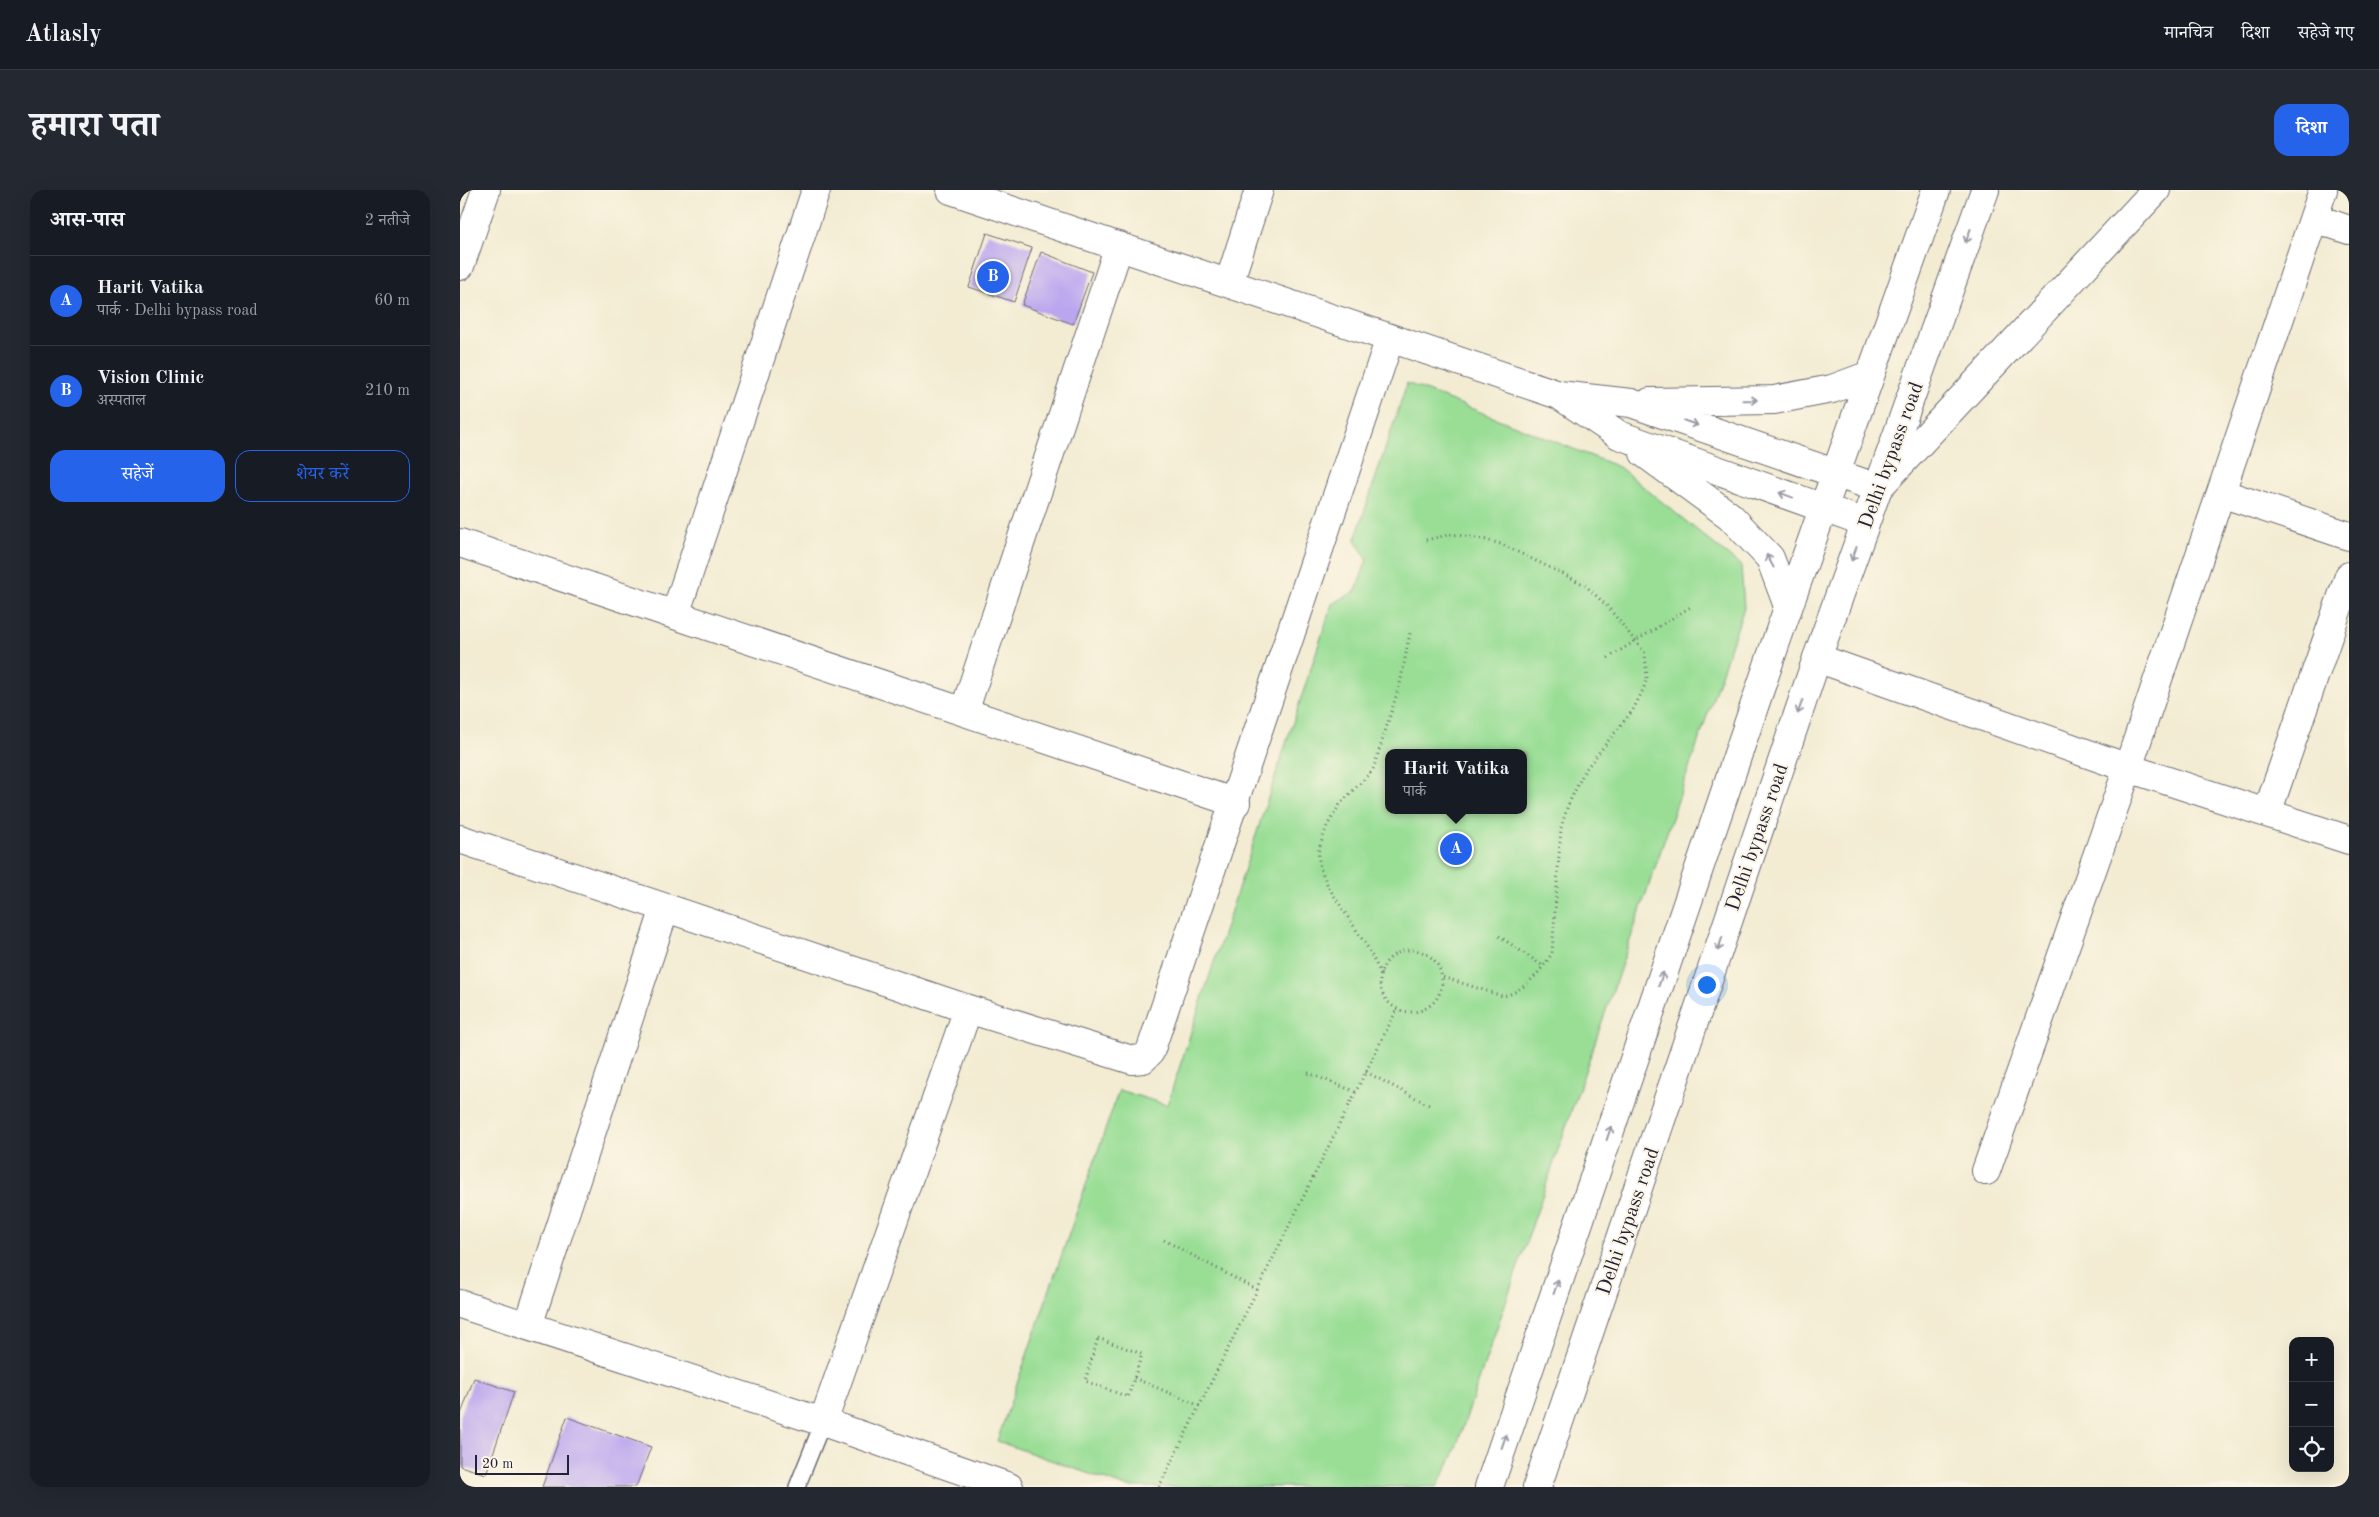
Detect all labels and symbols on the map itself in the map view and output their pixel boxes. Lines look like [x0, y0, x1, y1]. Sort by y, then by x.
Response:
one-way arrow [1963, 228, 1972, 243]
pin: B [977, 258, 1009, 296]
street label: Delhi bypass road [1856, 380, 1928, 532]
one-way arrow [1741, 396, 1757, 405]
one-way arrow [1683, 419, 1698, 428]
one-way arrow [1779, 490, 1794, 499]
one-way arrow [1849, 545, 1858, 561]
one-way arrow [1765, 554, 1775, 569]
one-way arrow [1795, 699, 1804, 714]
street label: Delhi bypass road [1723, 761, 1793, 914]
pin: A [1440, 830, 1472, 868]
one-way arrow [1715, 935, 1724, 951]
one-way arrow [1657, 972, 1666, 988]
your location [1694, 972, 1720, 998]
one-way arrow [1605, 1126, 1614, 1141]
street label: Delhi bypass road [1594, 1145, 1664, 1298]
one-way arrow [1552, 1279, 1562, 1295]
one-way arrow [1500, 1434, 1509, 1449]
scale bar [475, 1452, 569, 1475]

